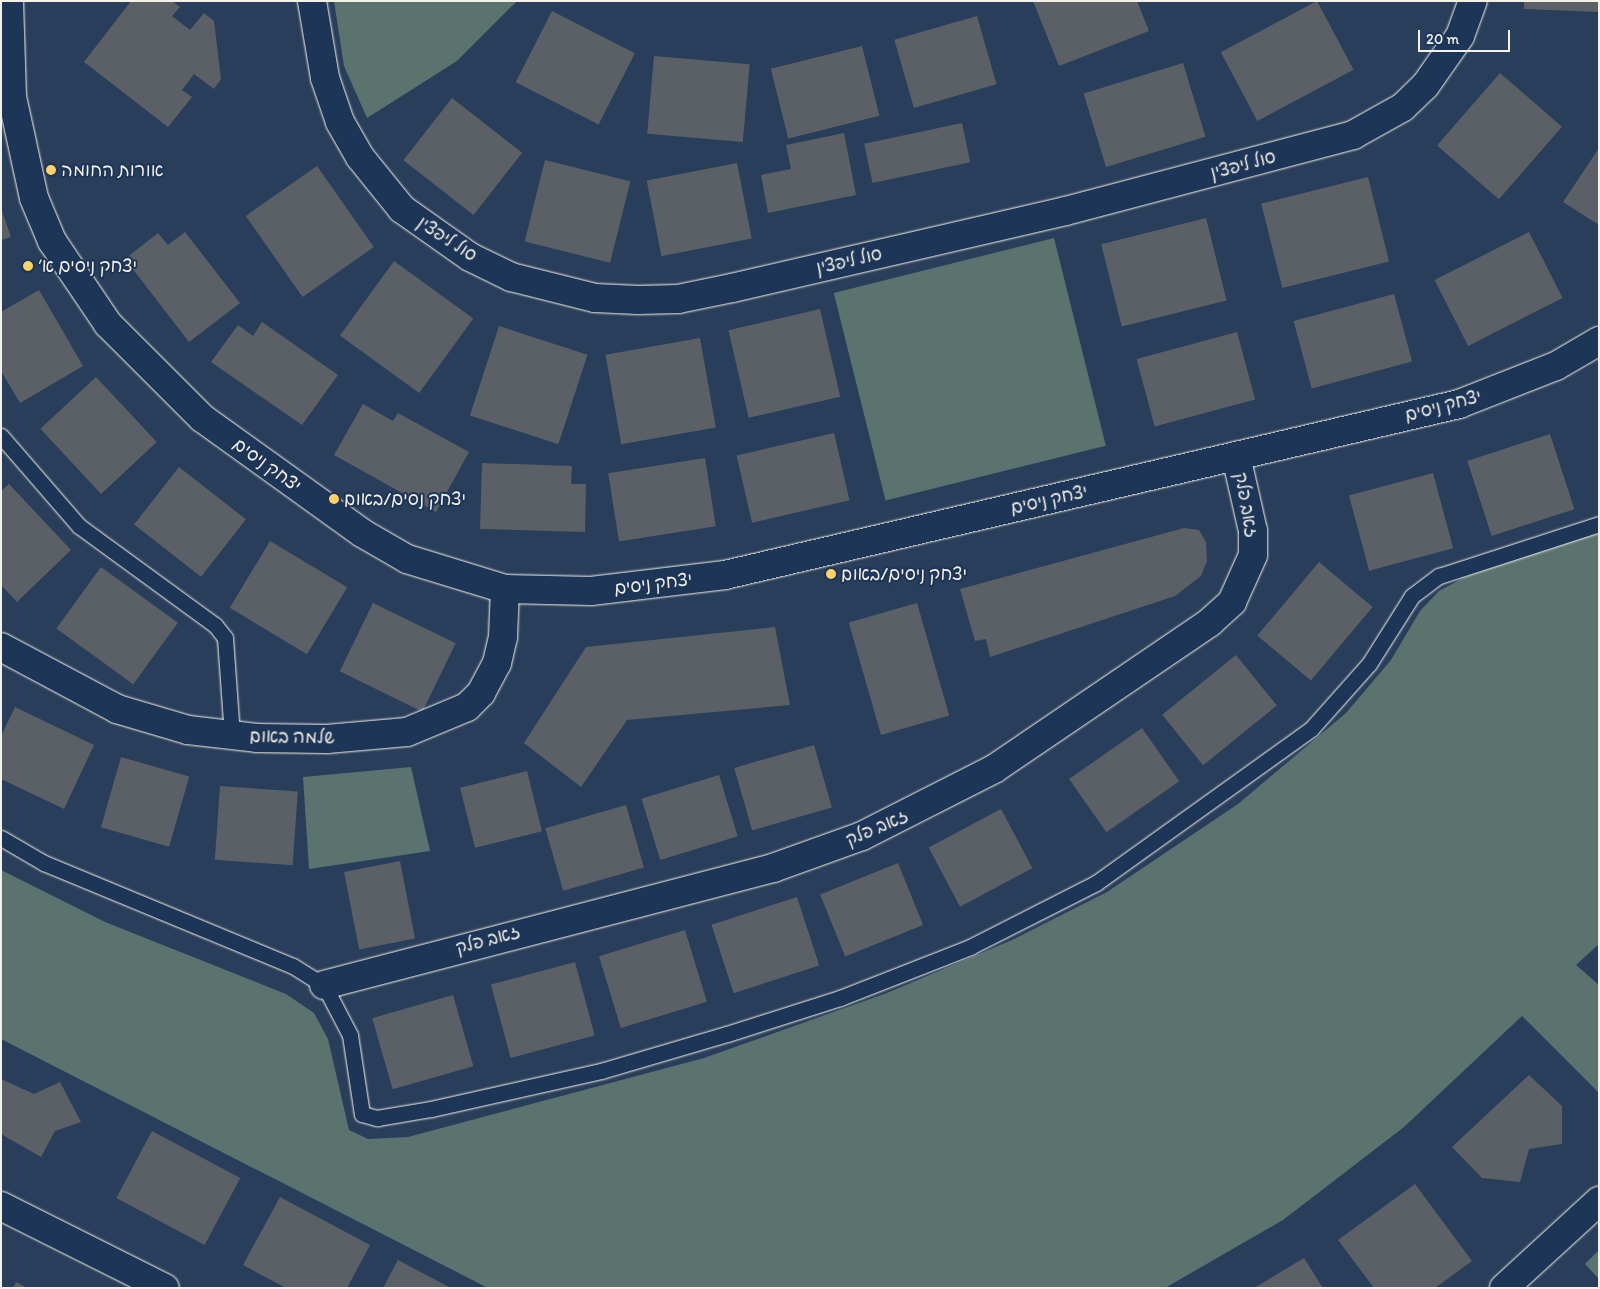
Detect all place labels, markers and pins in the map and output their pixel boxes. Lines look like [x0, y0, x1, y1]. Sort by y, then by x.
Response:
place label: אורות החומה [61, 159, 164, 181]
marker: אורות החומה [45, 164, 57, 176]
place label: יצחק ניסים א׳ [38, 255, 137, 277]
marker: יצחק ניסים א׳ [22, 260, 34, 272]
place label: יצחק נסים/באום [344, 488, 466, 510]
marker: יצחק נסים/באום [328, 493, 340, 505]
place label: יצחק ניסים/באום [841, 563, 967, 585]
marker: יצחק ניסים/באום [825, 568, 837, 580]

